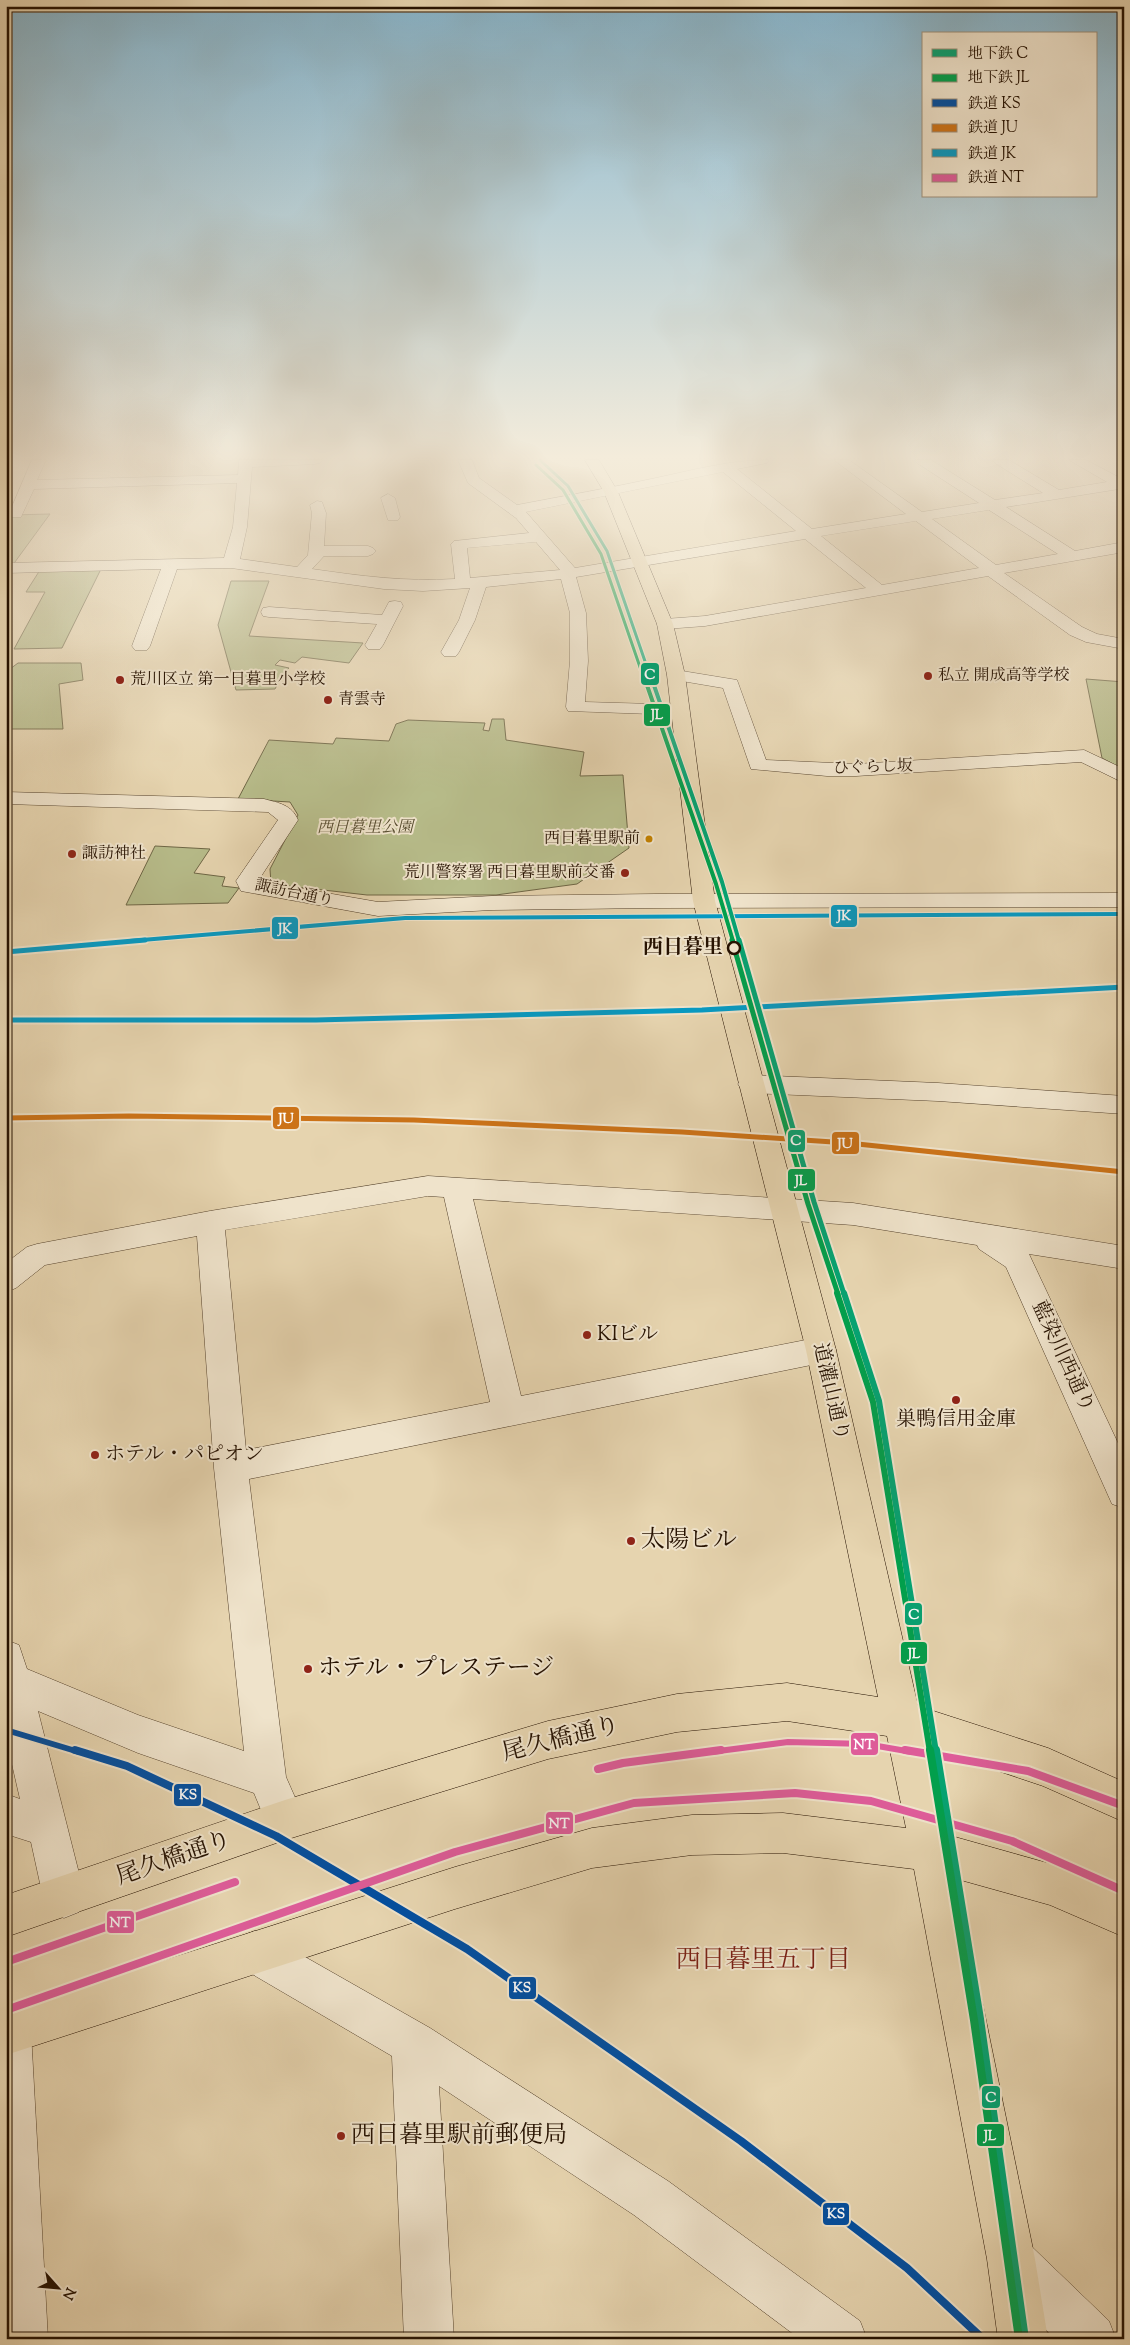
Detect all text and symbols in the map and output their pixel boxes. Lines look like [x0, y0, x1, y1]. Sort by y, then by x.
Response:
legend [922, 32, 1098, 198]
text: 地下鉄 C [968, 44, 1028, 65]
text: 地下鉄 JL [968, 68, 1030, 89]
text: 鉄道 KS [968, 94, 1021, 115]
text: 鉄道 JU [968, 118, 1018, 139]
text: 鉄道 JK [968, 144, 1017, 165]
text: 鉄道 NT [968, 168, 1024, 189]
line badge: C [640, 662, 660, 686]
place label: 私立 開成高等学校 [938, 665, 1069, 688]
text: C [644, 666, 656, 686]
place label: 荒川区立 第一日暮里小学校 [130, 669, 325, 692]
marker: 私立 開成高等学校 [922, 670, 934, 682]
marker: 荒川区立 第一日暮里小学校 [114, 674, 126, 686]
place label: 青雲寺 [338, 689, 386, 712]
marker: 青雲寺 [322, 694, 334, 706]
line badge: JL [643, 703, 671, 727]
text: JL [650, 706, 664, 726]
street label: ひぐらし坂 [833, 755, 913, 781]
park label: 西日暮里公園 [317, 817, 416, 840]
place label: 西日暮里駅前 [544, 828, 640, 851]
marker: 西日暮里駅前 [644, 834, 654, 844]
place label: 諏訪神社 [82, 843, 146, 866]
marker: 諏訪神社 [66, 848, 78, 860]
place label: 荒川警察署 西日暮里駅前交番 [404, 862, 615, 885]
marker: 荒川警察署 西日暮里駅前交番 [619, 867, 631, 879]
street label: 諏訪台通り [252, 874, 336, 914]
line badge: JK [830, 904, 858, 928]
text: JK [836, 907, 852, 927]
line badge: JK [271, 916, 299, 940]
text: JK [277, 920, 293, 940]
place label: 西日暮里 [643, 934, 723, 963]
marker: 西日暮里 [727, 941, 741, 955]
line badge: JU [272, 1106, 300, 1130]
text: JU [277, 1110, 294, 1130]
line badge: C [787, 1129, 806, 1153]
line badge: JU [831, 1131, 860, 1155]
text: C [790, 1132, 802, 1152]
text: JU [836, 1135, 853, 1155]
line badge: JL [787, 1168, 816, 1192]
text: JL [794, 1172, 808, 1192]
street label: 藍染川西通り [1024, 1296, 1100, 1418]
place label: KIビル [597, 1321, 658, 1350]
marker: KIビル [581, 1329, 593, 1341]
street label: 道灌山通り [805, 1340, 855, 1444]
marker: 巣鴨信用金庫 [950, 1394, 962, 1406]
place label: 巣鴨信用金庫 [896, 1406, 1016, 1435]
place label: ホテル・パピオン [105, 1441, 264, 1470]
marker: ホテル・パピオン [89, 1449, 101, 1461]
place label: 太陽ビル [641, 1524, 737, 1558]
marker: 太陽ビル [625, 1535, 637, 1547]
line badge: C [904, 1602, 923, 1626]
text: C [908, 1606, 920, 1626]
line badge: JL [900, 1641, 928, 1665]
text: JL [907, 1645, 921, 1665]
place label: ホテル・プレステージ [318, 1652, 554, 1686]
marker: ホテル・プレステージ [302, 1663, 314, 1675]
street label: 尾久橋通り [499, 1709, 623, 1771]
line badge: NT [850, 1732, 879, 1756]
text: NT [853, 1736, 875, 1756]
line badge: KS [173, 1783, 202, 1807]
text: KS [179, 1786, 197, 1806]
line badge: NT [545, 1811, 574, 1835]
text: NT [548, 1815, 570, 1835]
street label: 尾久橋通り [112, 1823, 236, 1895]
line badge: NT [106, 1910, 135, 1934]
text: NT [109, 1914, 131, 1934]
district label: 西日暮里五丁目 [675, 1943, 851, 1979]
line badge: KS [508, 1976, 537, 2000]
text: KS [513, 1979, 531, 1999]
line badge: C [981, 2085, 1001, 2109]
text: C [985, 2089, 997, 2109]
place label: 西日暮里駅前郵便局 [351, 2119, 567, 2153]
line badge: JL [976, 2123, 1005, 2147]
text: JL [983, 2127, 997, 2147]
marker: 西日暮里駅前郵便局 [335, 2130, 347, 2142]
line badge: KS [822, 2202, 850, 2226]
text: KS [827, 2205, 845, 2225]
north arrow [32, 2262, 82, 2312]
text: N [56, 2283, 79, 2303]

